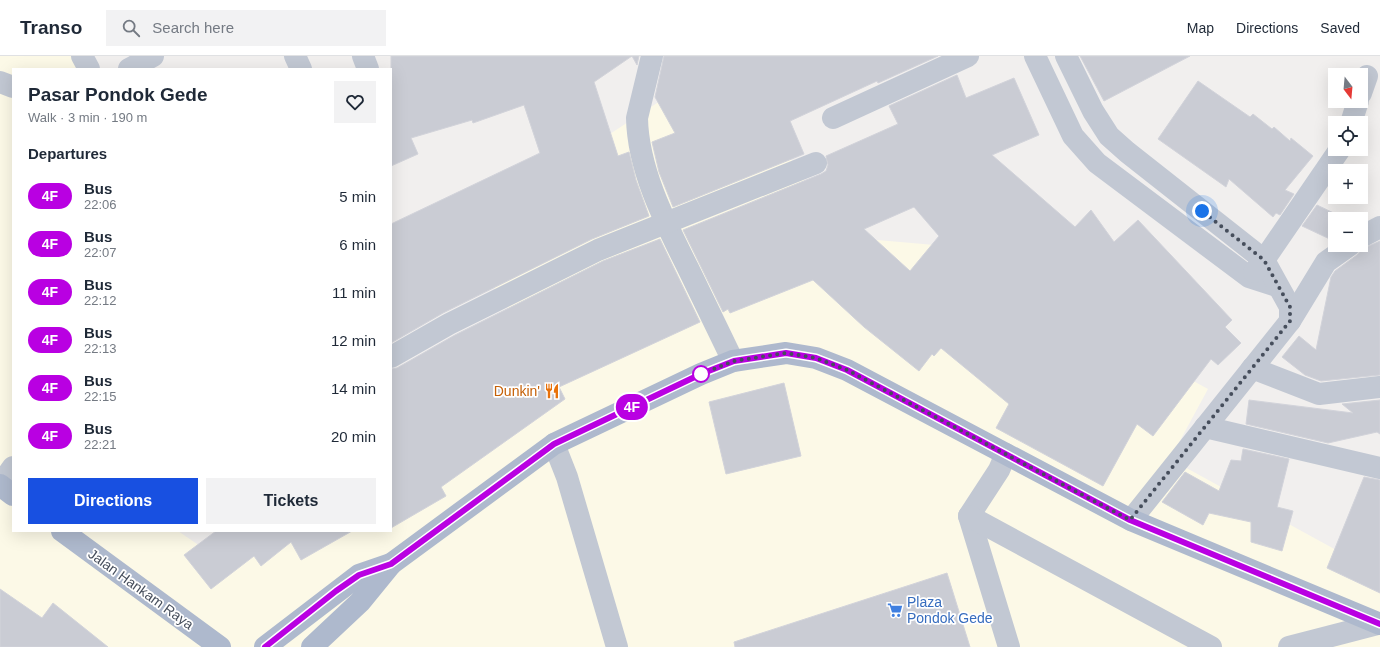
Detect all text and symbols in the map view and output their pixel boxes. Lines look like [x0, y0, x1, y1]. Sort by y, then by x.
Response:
search box [106, 10, 386, 46]
text: Transo [20, 17, 82, 38]
icon: search [120, 17, 142, 39]
text: Search here [152, 19, 234, 36]
text: Map [1187, 20, 1214, 36]
text: Directions [1236, 20, 1298, 36]
text: Saved [1320, 20, 1360, 36]
north arrow [1328, 68, 1368, 108]
map controls [1328, 68, 1368, 252]
button: heart [334, 81, 376, 123]
text: Pasar Pondok Gede [28, 84, 208, 105]
text: Walk · 3 min · 190 m [28, 110, 147, 125]
button: locate [1328, 116, 1368, 156]
text: Departures [28, 145, 107, 162]
button: + [1328, 164, 1368, 204]
text: Bus [84, 180, 112, 197]
text: 4F [42, 188, 58, 204]
text: 5 min [339, 188, 376, 205]
text: 22:06 [84, 197, 117, 212]
your location [1192, 201, 1212, 221]
button: − [1328, 212, 1368, 252]
text: Bus [84, 228, 112, 245]
text: 4F [42, 236, 58, 252]
text: 6 min [339, 236, 376, 253]
text: 22:07 [84, 245, 117, 260]
text: Bus [84, 276, 112, 293]
text: 4F [42, 284, 58, 300]
text: 11 min [332, 284, 376, 301]
text: 22:12 [84, 293, 117, 308]
text: Bus [84, 324, 112, 341]
text: 4F [42, 332, 58, 348]
text: 12 min [331, 332, 376, 349]
text: 22:13 [84, 341, 117, 356]
unlabelled marker [692, 365, 710, 383]
text: Bus [84, 372, 112, 389]
text: 4F [42, 380, 58, 396]
text: 14 min [331, 380, 376, 397]
restaurant icon: Dunkin' [543, 382, 561, 400]
place label: Dunkin' [494, 383, 540, 399]
text: 22:15 [84, 389, 117, 404]
line badge: 4F [614, 394, 650, 420]
text: 4F [624, 399, 640, 415]
text: Bus [84, 420, 112, 437]
text: 4F [42, 428, 58, 444]
text: 20 min [331, 428, 376, 445]
text: 22:21 [84, 437, 117, 452]
button: Directions [28, 478, 198, 524]
button: Tickets [206, 478, 376, 524]
street label: Jalan Hankam Raya [85, 545, 197, 633]
place label: Plaza Pondok Gede [907, 594, 993, 626]
supermarket icon: Plaza Pondok Gede [886, 601, 904, 619]

